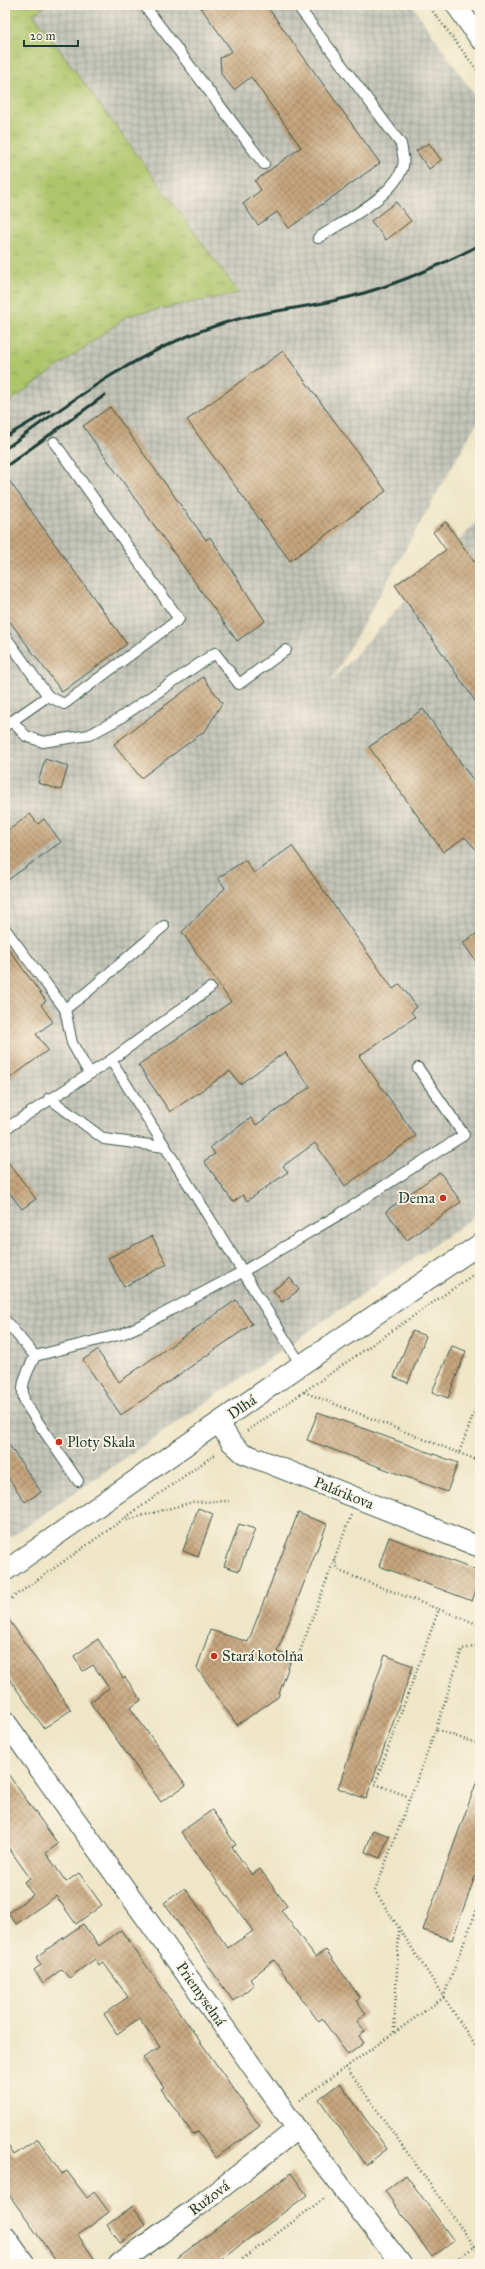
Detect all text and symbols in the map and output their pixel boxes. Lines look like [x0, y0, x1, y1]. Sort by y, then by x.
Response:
scale bar [24, 22, 78, 48]
text: 20 m [30, 29, 56, 43]
place label: Dema [398, 1189, 436, 1207]
marker: Dema [438, 1193, 448, 1203]
street label: Dlhá [224, 1390, 260, 1423]
place label: Ploty Skala [67, 1433, 136, 1451]
marker: Ploty Skala [54, 1437, 64, 1447]
street label: Palárikova [312, 1473, 377, 1513]
place label: Stará kotolňa [222, 1647, 304, 1665]
marker: Stará kotolňa [209, 1651, 219, 1661]
street label: Priemyselná [172, 1959, 230, 2030]
street label: Ružová [185, 2176, 233, 2219]

